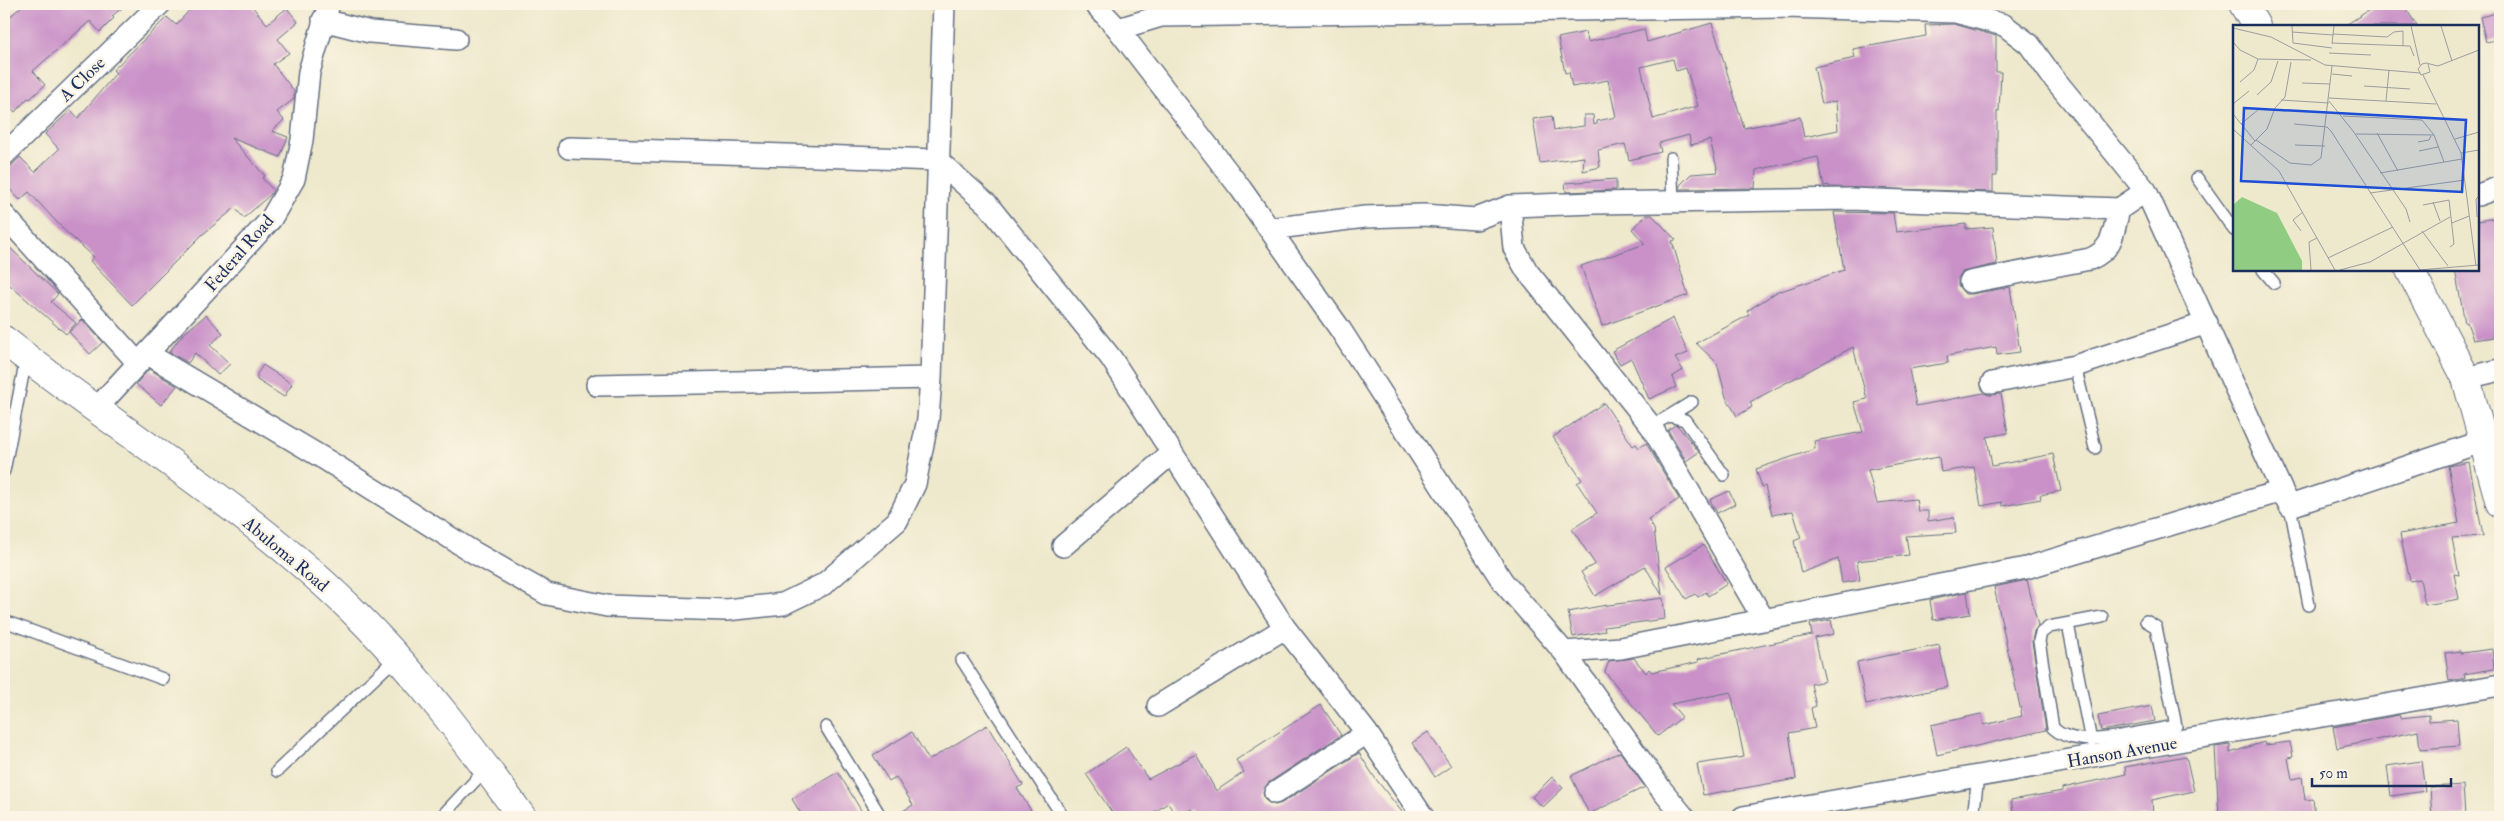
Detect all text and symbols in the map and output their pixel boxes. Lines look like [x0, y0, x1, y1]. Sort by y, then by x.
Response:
inset map [2233, 25, 2479, 271]
street label: A Close [54, 52, 111, 108]
street label: Federal Road [200, 210, 279, 297]
street label: Abuloma Road [237, 511, 334, 597]
street label: Hanson Avenue [2065, 731, 2179, 773]
scale bar [2312, 756, 2450, 788]
text: 50 m [2319, 764, 2348, 783]

